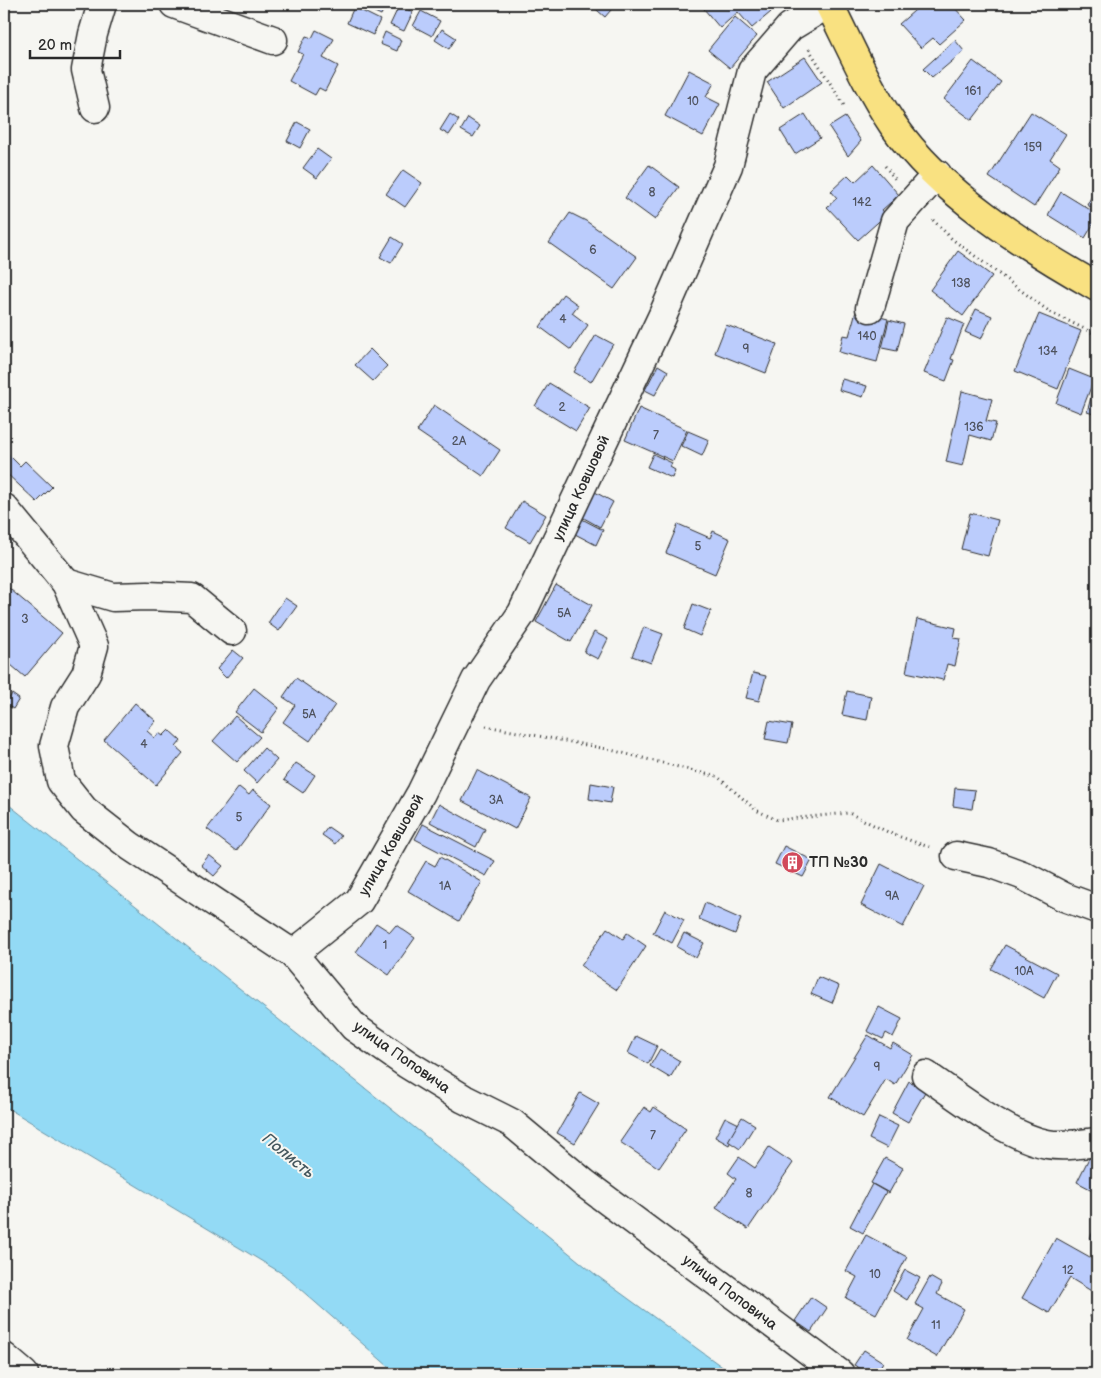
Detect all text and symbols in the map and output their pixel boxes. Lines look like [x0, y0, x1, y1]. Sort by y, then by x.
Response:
scale bar [30, 28, 120, 60]
text: 20 m [38, 36, 72, 55]
house number: 161 [965, 84, 981, 99]
house number: 10 [687, 94, 699, 109]
house number: 159 [1024, 140, 1042, 155]
house number: 8 [649, 185, 656, 200]
house number: 142 [852, 195, 872, 210]
house number: 6 [589, 243, 597, 258]
house number: 138 [951, 276, 971, 291]
house number: 4 [559, 312, 567, 327]
house number: 140 [857, 329, 877, 344]
house number: 9 [743, 342, 750, 357]
house number: 134 [1038, 344, 1058, 359]
house number: 2 [558, 400, 566, 415]
house number: 136 [964, 420, 984, 435]
house number: 7 [653, 428, 659, 443]
street label: улица Ковшовой [549, 432, 614, 544]
house number: 2А [452, 434, 467, 449]
house number: 5 [695, 539, 702, 554]
house number: 5А [557, 606, 572, 621]
house number: 3 [21, 612, 29, 627]
house number: 5А [302, 707, 317, 722]
house number: 4 [140, 737, 148, 752]
street label: улица Ковшовой [355, 791, 428, 900]
house number: 3А [489, 793, 504, 808]
house number: 5 [236, 810, 243, 825]
building icon: ТП №30 [781, 850, 805, 874]
place label: ТП №30 [809, 853, 868, 872]
house number: 1А [439, 879, 452, 894]
house number: 9А [885, 889, 900, 904]
house number: 1 [383, 938, 387, 953]
house number: 10А [1015, 964, 1034, 979]
street label: улица Поповича [350, 1017, 454, 1098]
house number: 9 [874, 1060, 881, 1075]
house number: 7 [650, 1128, 656, 1143]
water label: Полисть [258, 1129, 318, 1183]
house number: 8 [746, 1186, 753, 1201]
street label: улица Поповича [678, 1251, 781, 1334]
house number: 12 [1062, 1263, 1074, 1278]
house number: 10 [869, 1267, 881, 1282]
house number: 11 [931, 1318, 941, 1333]

